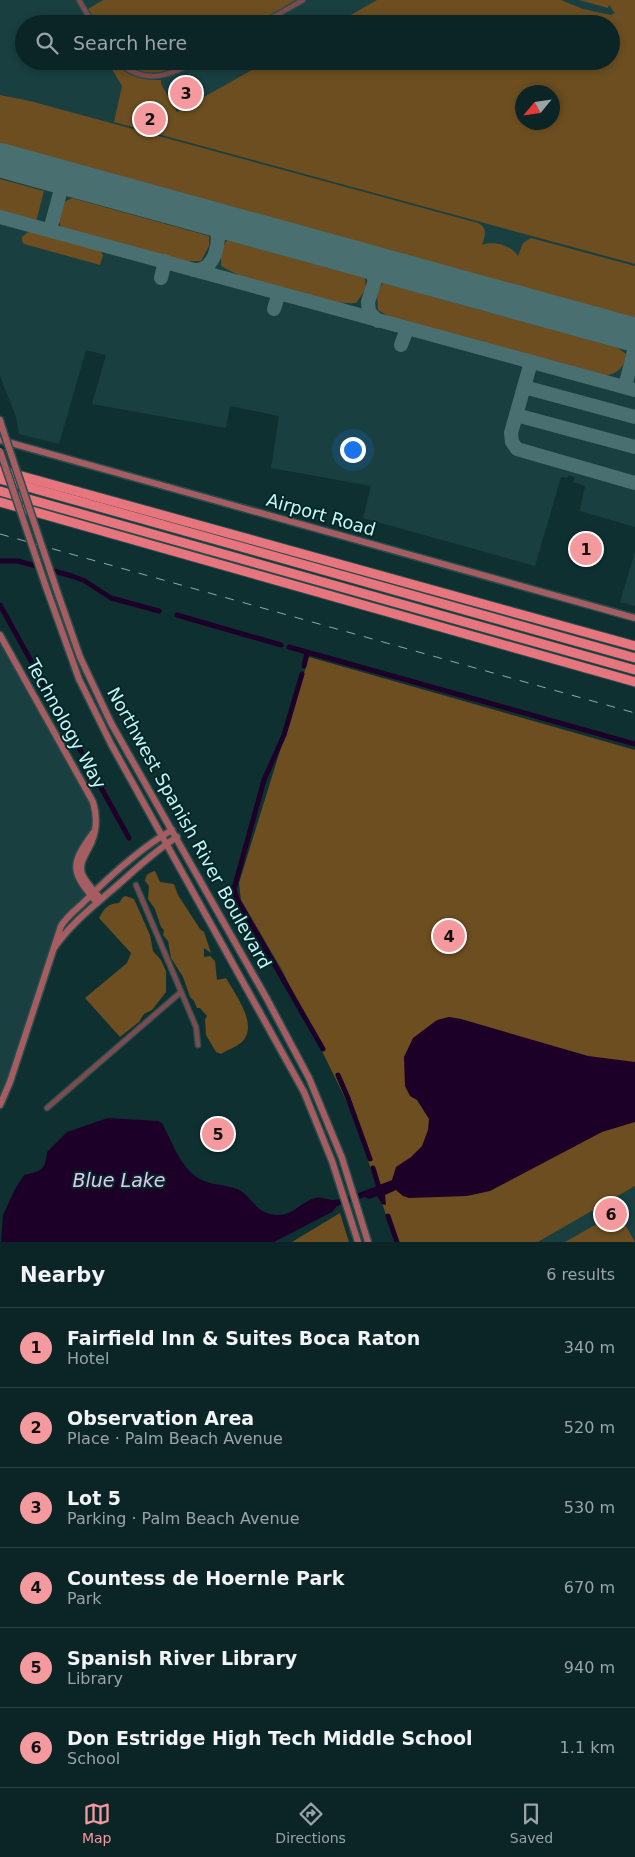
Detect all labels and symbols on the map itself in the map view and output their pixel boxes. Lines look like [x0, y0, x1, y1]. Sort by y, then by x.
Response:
pin: 3 [170, 74, 202, 112]
north arrow [515, 85, 560, 130]
pin: 2 [134, 100, 166, 138]
your location [340, 437, 366, 463]
street label: Airport Road [264, 489, 378, 540]
pin: 1 [570, 530, 602, 568]
street label: Technology Way [22, 654, 111, 793]
street label: Northwest Spanish River Boulevard [103, 683, 276, 972]
pin: 4 [433, 917, 465, 955]
pin: 5 [202, 1115, 234, 1153]
water label: Blue Lake [72, 1169, 166, 1191]
pin: 6 [595, 1195, 627, 1233]

